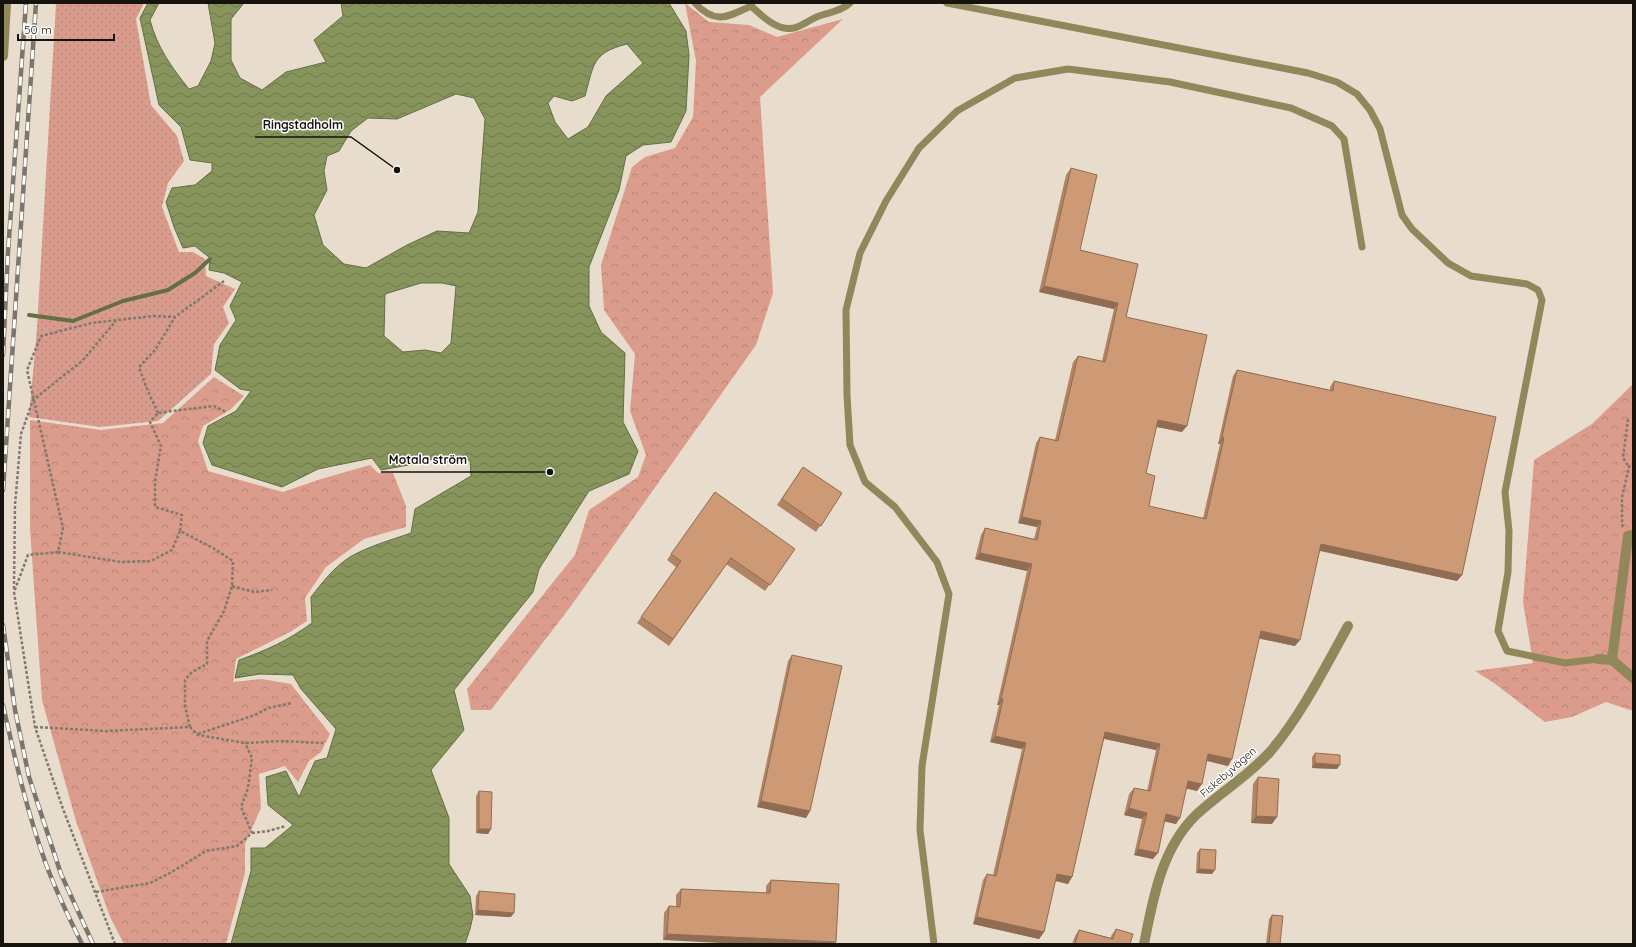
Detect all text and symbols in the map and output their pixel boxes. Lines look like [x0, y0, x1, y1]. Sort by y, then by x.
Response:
scale bar [18, 16, 114, 42]
text: 50 m [24, 22, 52, 37]
callout: Ringstadholm [255, 113, 351, 137]
text: Ringstadholm [263, 117, 343, 132]
callout: Motala ström [381, 448, 475, 472]
text: Motala ström [389, 452, 467, 467]
street label: Fiskebyvägen [1197, 744, 1259, 800]

